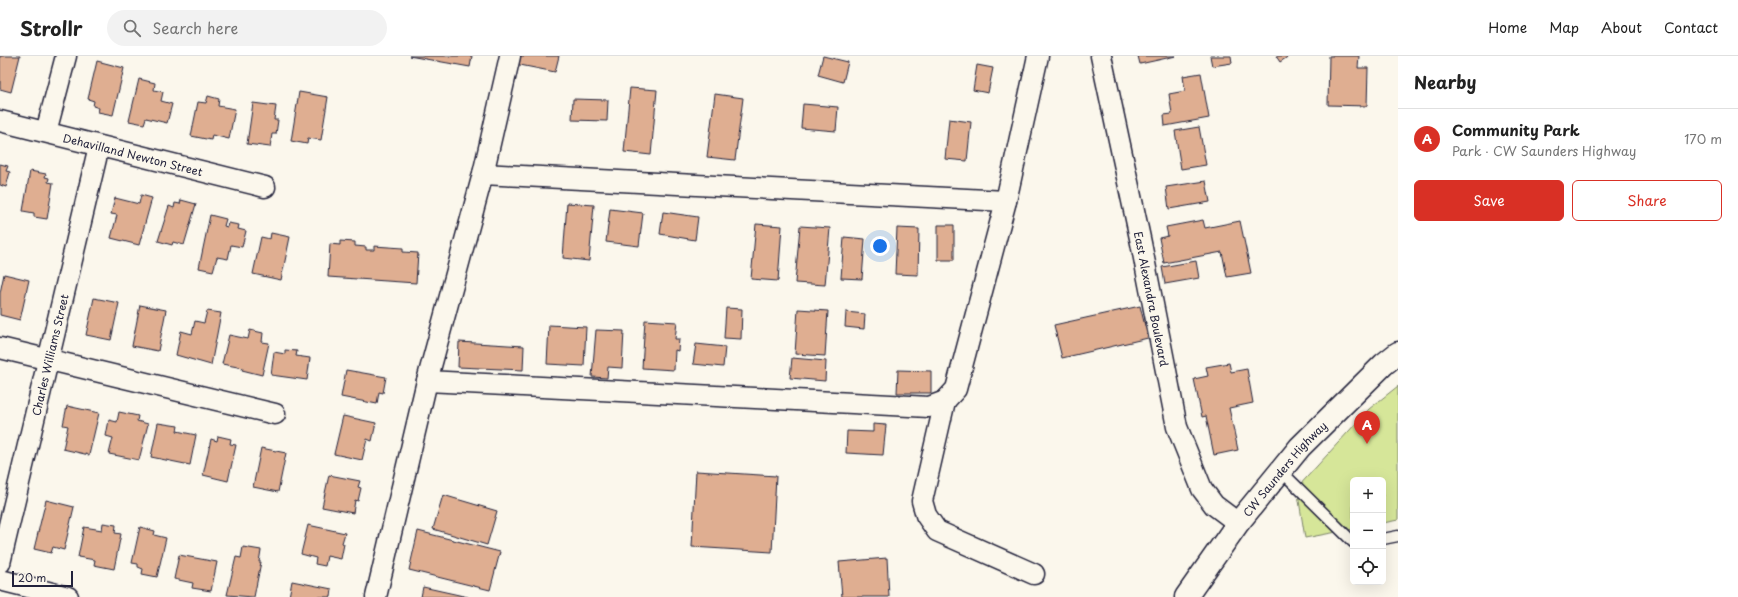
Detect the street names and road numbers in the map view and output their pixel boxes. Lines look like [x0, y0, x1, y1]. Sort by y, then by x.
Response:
street label: Dehavilland Newton Street [61, 129, 205, 180]
street label: East Alexandra Boulevard [1130, 230, 1173, 368]
street label: Charles Williams Street [27, 292, 72, 417]
street label: CW Saunders Highway [1238, 417, 1330, 520]

